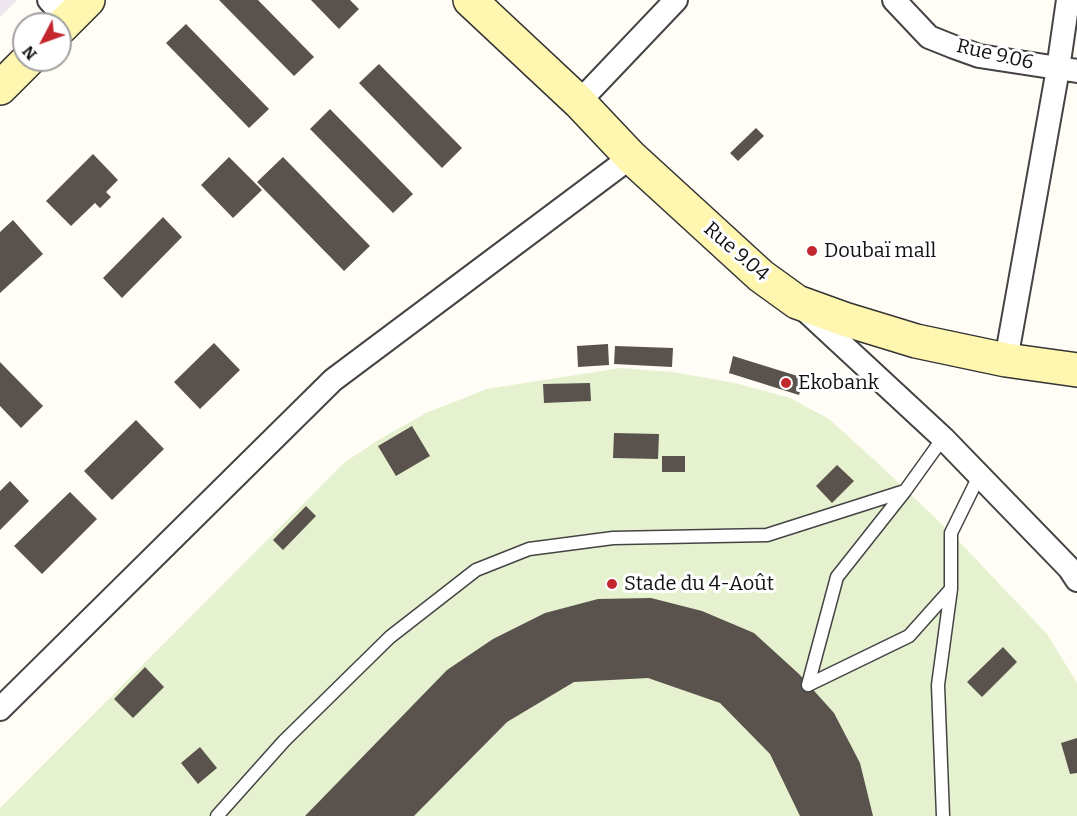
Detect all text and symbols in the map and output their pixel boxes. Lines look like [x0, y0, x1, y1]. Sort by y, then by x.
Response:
north arrow [12, 12, 72, 72]
street label: Rue 9.06 [954, 34, 1036, 76]
text: N [18, 42, 41, 64]
street label: Rue 9.04 [699, 217, 773, 287]
place label: Doubaï mall [824, 239, 936, 263]
marker: Doubaï mall [805, 244, 819, 258]
place label: Ekobank [798, 371, 879, 395]
marker: Ekobank [779, 376, 793, 390]
place label: Stade du 4-Août [624, 572, 774, 596]
marker: Stade du 4-Août [605, 577, 619, 591]

